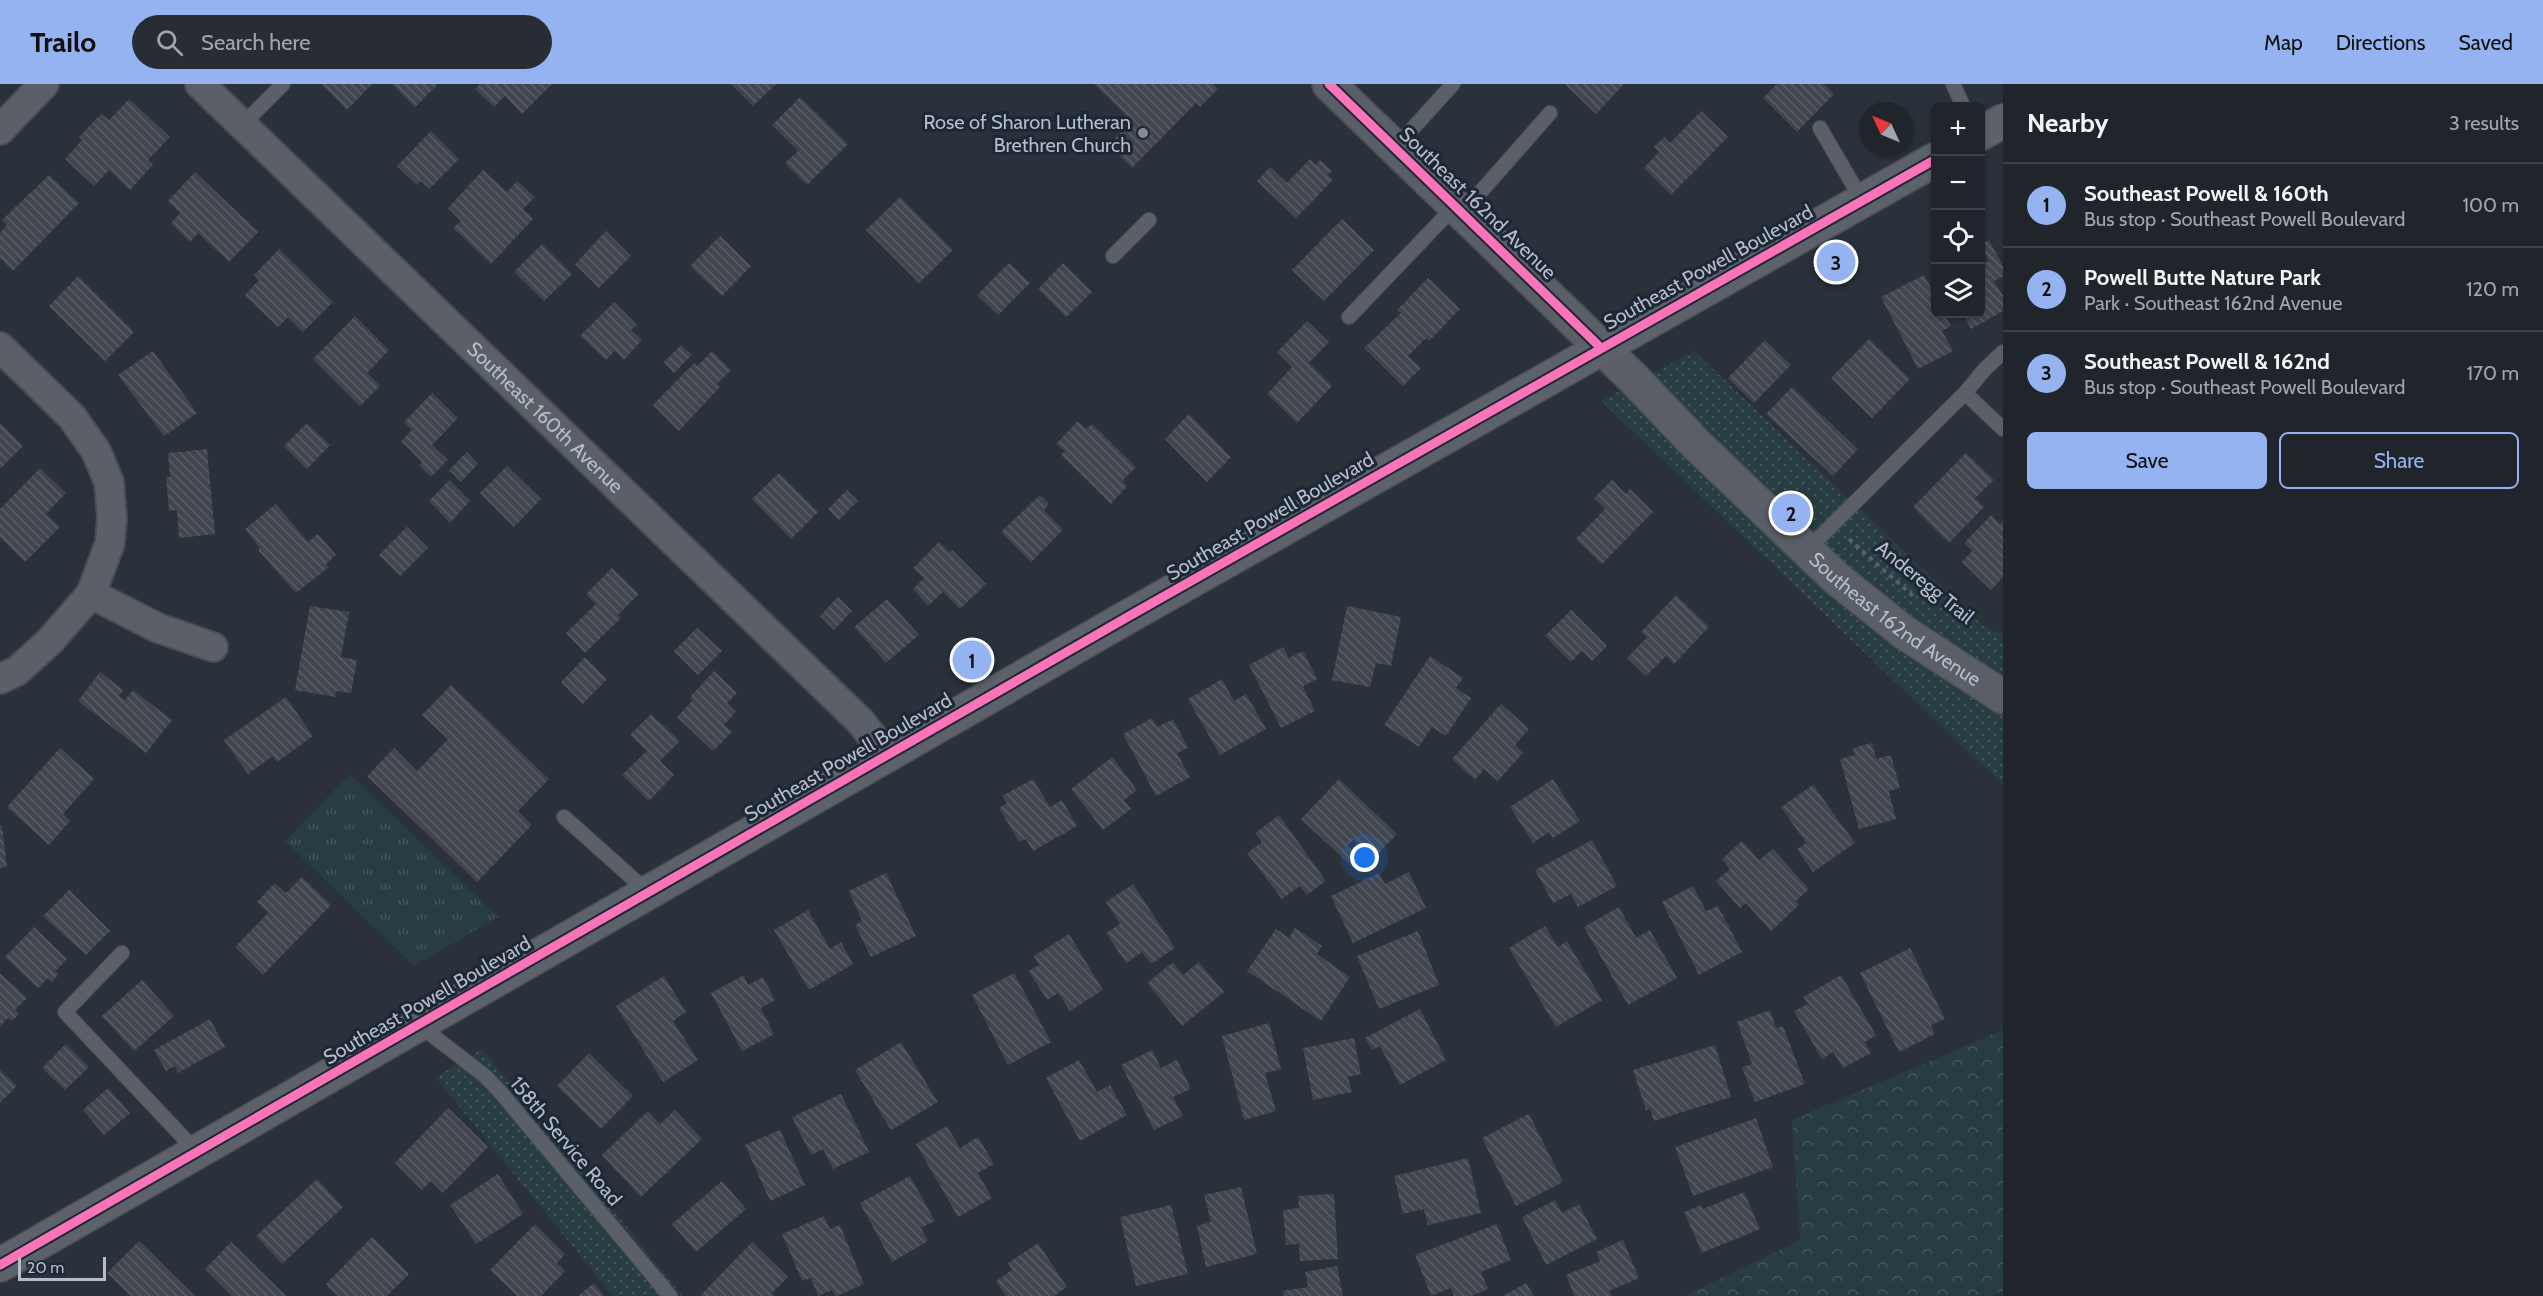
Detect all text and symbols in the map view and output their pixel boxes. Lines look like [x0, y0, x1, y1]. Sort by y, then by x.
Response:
search box [132, 15, 552, 69]
text: Trailo [30, 25, 96, 59]
icon: search [153, 26, 186, 59]
text: Search here [201, 29, 310, 56]
text: Map [2264, 30, 2303, 55]
text: Directions [2336, 30, 2425, 55]
text: Saved [2458, 30, 2513, 55]
north arrow [1859, 102, 1913, 156]
map controls [1931, 102, 1985, 318]
button: + [1931, 102, 1985, 156]
text: Nearby [2027, 107, 2108, 139]
place label: Rose of Sharon Lutheran Brethren Church [923, 110, 1131, 157]
text: 3 results [2449, 111, 2519, 135]
street label: Southeast 162nd Avenue [1395, 122, 1561, 284]
marker: Rose of Sharon Lutheran Brethren Church [1136, 126, 1150, 140]
button: − [1931, 156, 1985, 210]
text: Southeast Powell & 160th [2084, 180, 2329, 207]
text: 1 [2043, 193, 2050, 217]
text: 100 m [2463, 193, 2519, 217]
street label: Southeast Powell Boulevard [1599, 199, 1817, 335]
text: Bus stop · Southeast Powell Boulevard [2084, 207, 2405, 231]
button: locate [1931, 210, 1985, 264]
pin: 3 [1816, 240, 1856, 285]
button: layers [1931, 264, 1985, 318]
text: Powell Butte Nature Park [2084, 264, 2321, 291]
text: 2 [2041, 277, 2052, 301]
text: 120 m [2466, 277, 2519, 301]
text: Park · Southeast 162nd Avenue [2084, 291, 2342, 315]
street label: Southeast 160th Avenue [462, 337, 628, 498]
text: Southeast Powell & 162nd [2084, 348, 2330, 375]
text: 3 [2041, 361, 2052, 385]
text: 170 m [2467, 361, 2519, 385]
text: Bus stop · Southeast Powell Boulevard [2084, 375, 2405, 399]
button: Save [2027, 432, 2267, 489]
button: Share [2279, 432, 2519, 489]
street label: Southeast Powell Boulevard [1162, 447, 1378, 585]
pin: 2 [1772, 490, 1810, 536]
street label: Anderegg Trail [1871, 535, 1979, 629]
street label: Southeast 162nd Avenue [1804, 547, 1985, 691]
pin: 1 [952, 638, 992, 682]
street label: Southeast Powell Boulevard [740, 688, 956, 826]
your location [1350, 843, 1379, 872]
street label: Southeast Powell Boulevard [319, 931, 535, 1069]
street label: 158th Service Road [505, 1072, 627, 1210]
scale bar [18, 1254, 106, 1282]
text: 20 m [27, 1258, 64, 1277]

